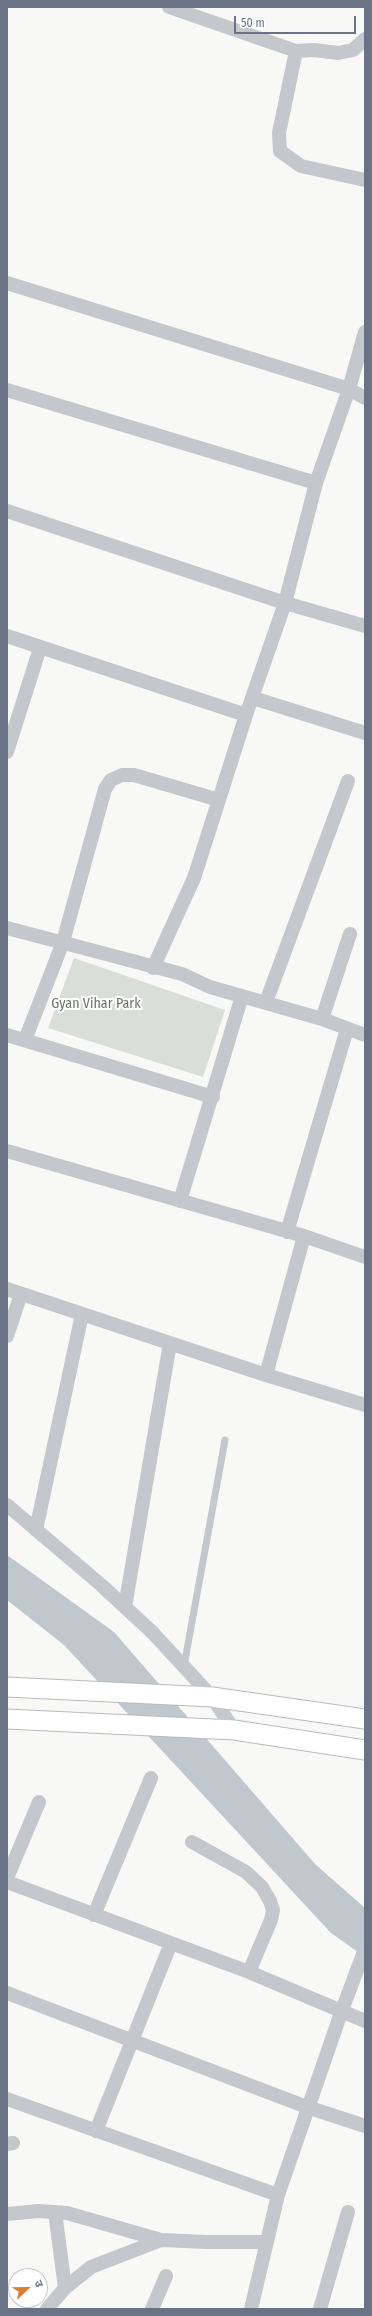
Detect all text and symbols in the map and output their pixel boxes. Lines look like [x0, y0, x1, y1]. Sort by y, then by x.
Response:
scale bar [236, 8, 358, 34]
text: 50 m [241, 16, 265, 30]
park label: Gyan Vihar Park [51, 996, 141, 1012]
north arrow [8, 2268, 48, 2308]
text: उ [31, 2278, 46, 2289]

